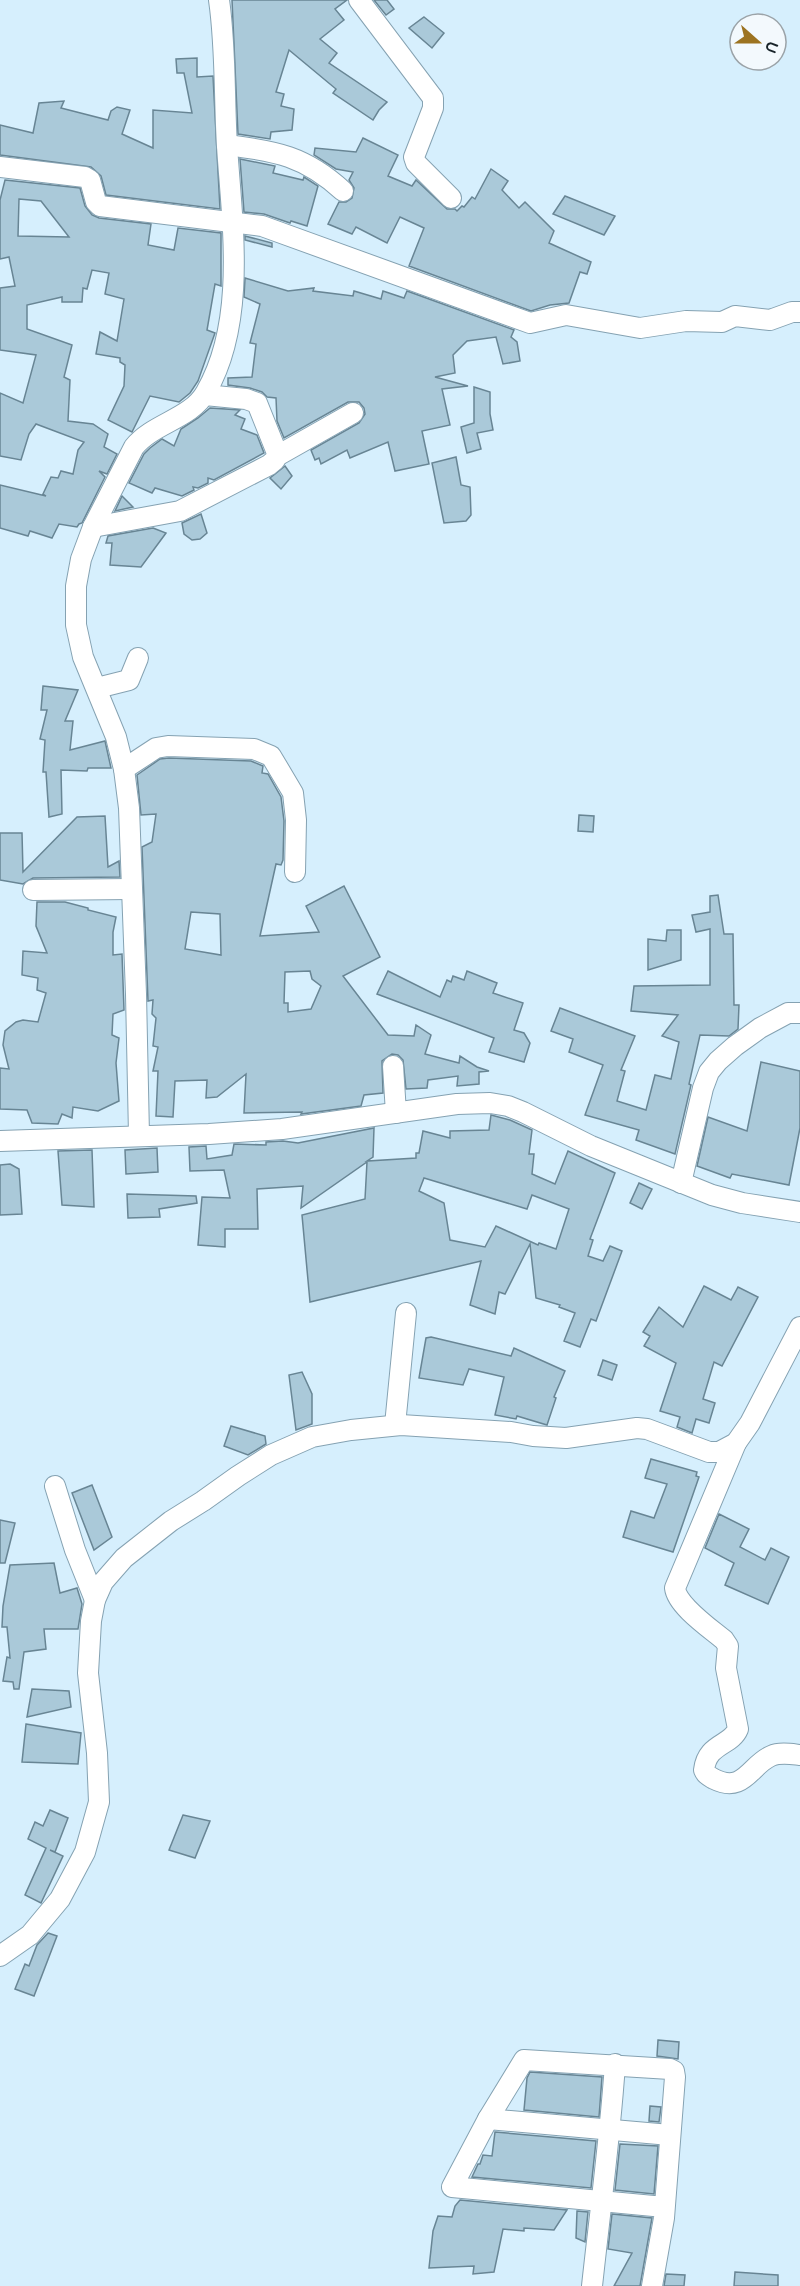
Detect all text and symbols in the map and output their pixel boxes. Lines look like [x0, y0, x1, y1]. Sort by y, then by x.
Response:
north arrow [728, 12, 788, 72]
text: U [761, 39, 783, 56]

